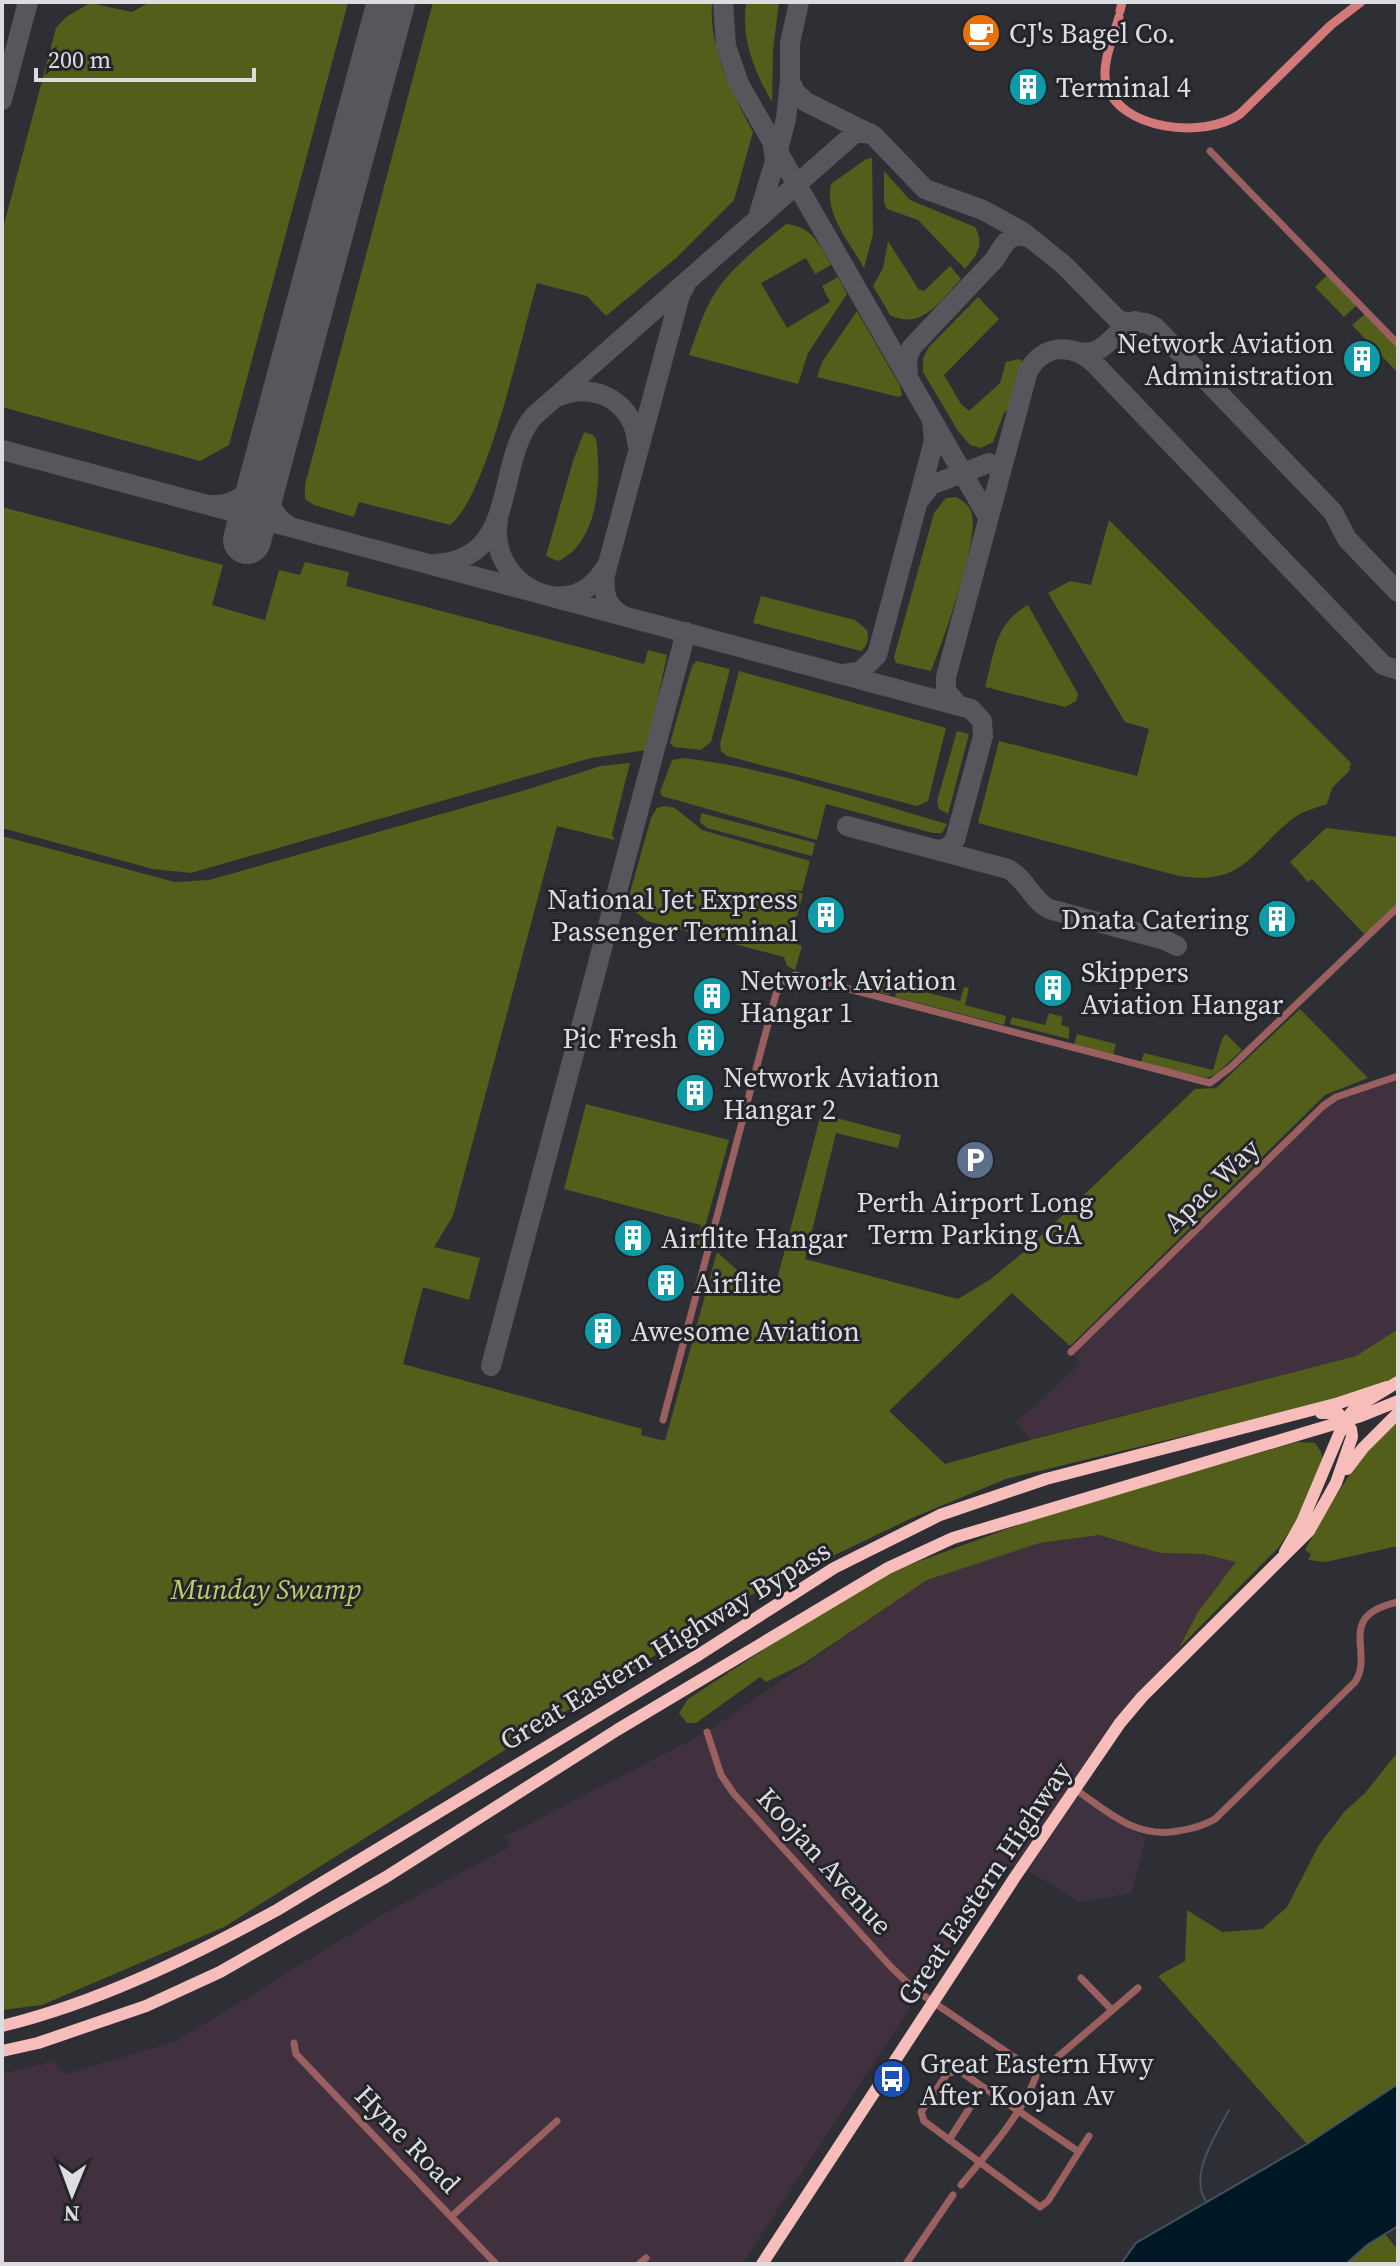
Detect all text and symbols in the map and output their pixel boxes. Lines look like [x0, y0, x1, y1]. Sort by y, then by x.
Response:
cafe icon: CJ's Bagel Co. [960, 12, 1002, 54]
place label: CJ's Bagel Co. [1009, 14, 1176, 52]
scale bar [36, 32, 254, 82]
text: 200 m [48, 43, 111, 76]
building icon: Terminal 4 [1007, 66, 1049, 108]
place label: Terminal 4 [1056, 68, 1191, 106]
place label: Network Aviation Administration [1117, 324, 1334, 394]
building icon: Network Aviation Administration [1341, 338, 1383, 380]
place label: National Jet Express Passenger Terminal [547, 880, 798, 950]
building icon: National Jet Express Passenger Terminal [805, 894, 847, 936]
building icon: Dnata Catering [1256, 898, 1298, 940]
place label: Dnata Catering [1061, 900, 1249, 938]
place label: Skippers Aviation Hangar [1081, 953, 1284, 1023]
place label: Network Aviation Hangar 1 [740, 961, 957, 1031]
building icon: Skippers Aviation Hangar [1032, 967, 1074, 1009]
building icon: Network Aviation Hangar 1 [691, 975, 733, 1017]
building icon: Pic Fresh [685, 1017, 727, 1059]
place label: Pic Fresh [563, 1019, 678, 1057]
place label: Network Aviation Hangar 2 [723, 1058, 940, 1128]
building icon: Network Aviation Hangar 2 [674, 1072, 716, 1114]
street label: Apac Way [1154, 1129, 1268, 1241]
parking icon: Perth Airport Long Term Parking GA [954, 1139, 996, 1181]
place label: Perth Airport Long Term Parking GA [856, 1183, 1094, 1253]
building icon: Airflite Hangar [612, 1217, 654, 1259]
place label: Airflite Hangar [661, 1219, 848, 1257]
building icon: Airflite [645, 1262, 687, 1304]
place label: Airflite [694, 1264, 782, 1302]
building icon: Awesome Aviation [582, 1310, 624, 1352]
place label: Awesome Aviation [631, 1312, 860, 1350]
street label: Great Eastern Highway Bypass [493, 1531, 837, 1759]
park label: Munday Swamp [170, 1570, 361, 1608]
street label: Great Eastern Highway [888, 1753, 1080, 2012]
street label: Koojan Avenue [749, 1779, 901, 1943]
place label: Great Eastern Hwy After Koojan Av [920, 2044, 1154, 2114]
bus stop icon: Great Eastern Hwy After Koojan Av [871, 2058, 913, 2100]
street label: Hyne Road [347, 2077, 469, 2201]
north arrow [32, 2154, 112, 2234]
text: N [63, 2199, 80, 2229]

